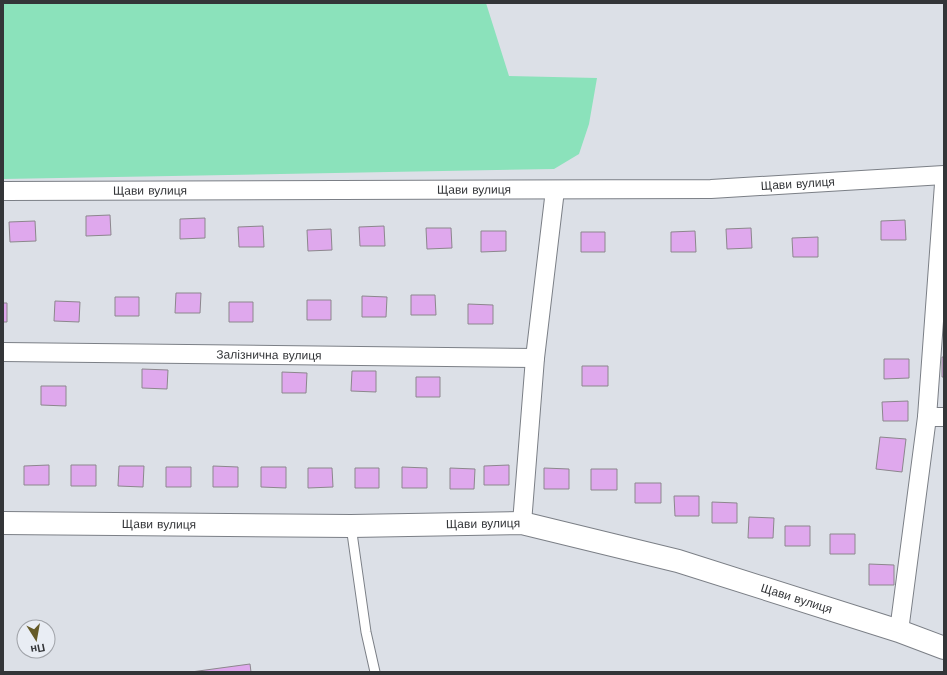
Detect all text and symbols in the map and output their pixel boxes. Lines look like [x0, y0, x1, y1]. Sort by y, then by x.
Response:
street label: Щави вулиця [760, 175, 835, 193]
street label: Щави вулиця [113, 183, 187, 198]
street label: Щави вулиця [437, 183, 511, 197]
street label: Залізнична вулиця [216, 347, 322, 363]
street label: Щави вулиця [446, 516, 520, 531]
street label: Щави вулиця [122, 517, 196, 532]
street label: Щави вулиця [759, 581, 834, 616]
north arrow [16, 619, 56, 659]
text: Пн [29, 641, 46, 656]

